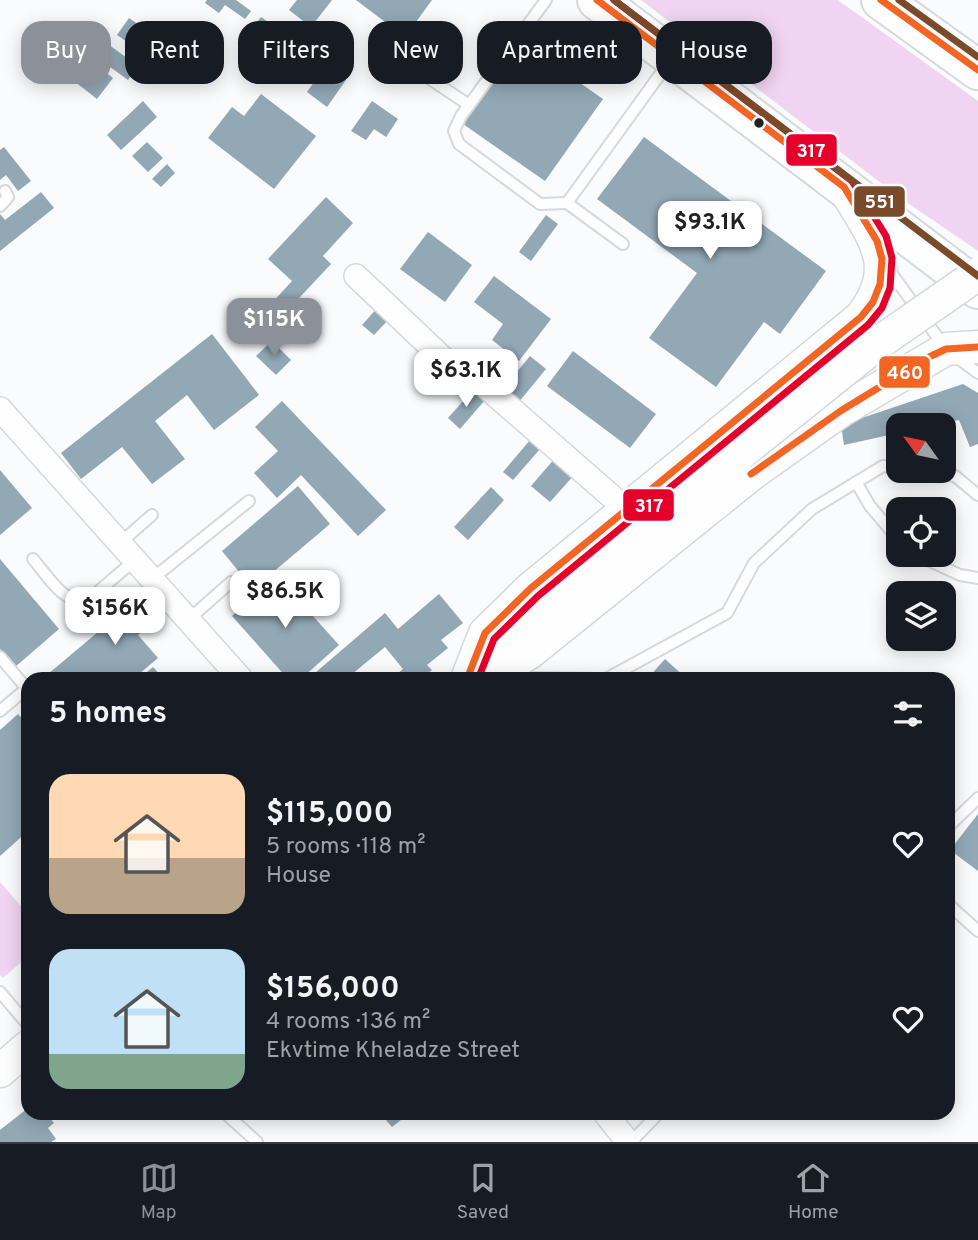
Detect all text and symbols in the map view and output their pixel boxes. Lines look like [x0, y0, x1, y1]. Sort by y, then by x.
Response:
chip: Buy [21, 21, 111, 84]
chip: Rent [125, 21, 224, 84]
chip: Filters [238, 21, 354, 84]
chip: New [368, 21, 463, 84]
chip: Apartment [477, 21, 642, 84]
chip: House [656, 21, 772, 84]
unlabelled marker [752, 116, 766, 130]
line badge: 317 [785, 133, 838, 167]
text: 317 [796, 140, 826, 164]
line badge: 551 [853, 185, 906, 218]
text: 551 [865, 191, 895, 215]
pin: $93.1K [653, 202, 767, 261]
text: $93.1K [674, 209, 746, 238]
pin: $115K [225, 298, 323, 358]
text: $115K [243, 306, 305, 335]
pin: $63.1K [409, 350, 523, 409]
line badge: 460 [878, 355, 931, 389]
text: $63.1K [430, 357, 502, 386]
text: 460 [887, 362, 923, 386]
north arrow [886, 413, 956, 483]
map controls [886, 413, 956, 651]
line badge: 317 [622, 488, 675, 522]
text: 317 [634, 495, 664, 519]
button: locate [886, 497, 956, 567]
pin: $86.5K [228, 570, 342, 630]
text: $86.5K [246, 578, 324, 607]
button: layers [886, 581, 956, 651]
pin: $156K [66, 588, 164, 647]
text: $156K [81, 595, 149, 624]
icon: filters [889, 695, 927, 733]
text: 5 homes [49, 696, 167, 733]
text: $115,000 [266, 796, 393, 833]
icon: home [105, 802, 189, 886]
icon: heart [889, 825, 927, 863]
text: 5 rooms · 118 m² [266, 833, 425, 862]
text: House [266, 862, 331, 891]
text: $156,000 [266, 971, 400, 1008]
icon: home [105, 977, 189, 1061]
icon: heart [889, 1000, 927, 1038]
text: 4 rooms · 136 m² [266, 1008, 430, 1037]
text: Ekvtime Kheladze Street [266, 1037, 520, 1066]
tab: Map [140, 1159, 178, 1225]
tab: Saved [457, 1159, 509, 1225]
tab: Home [788, 1159, 838, 1225]

